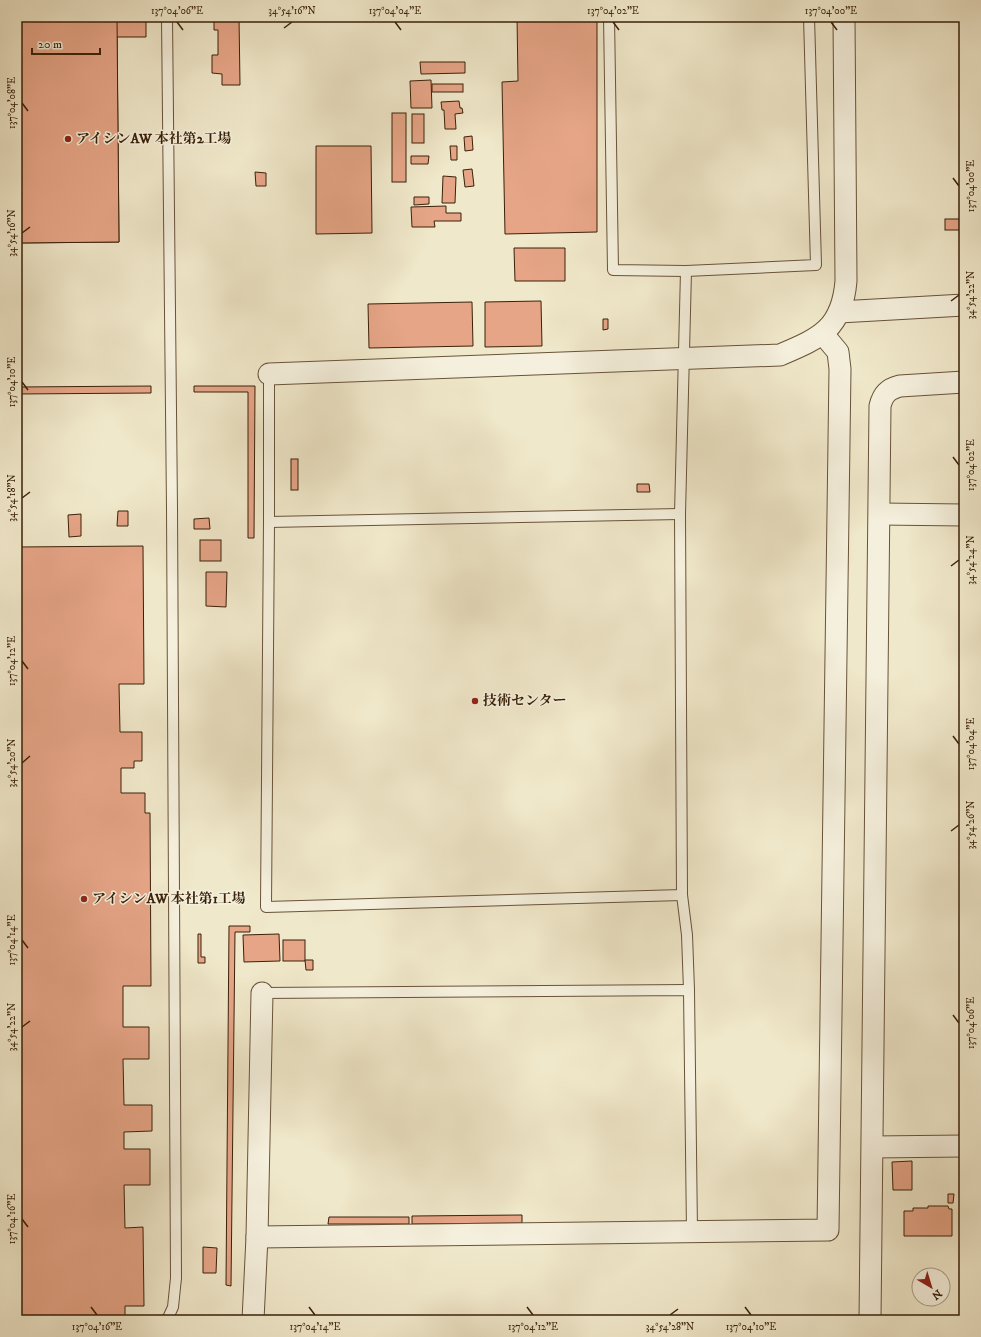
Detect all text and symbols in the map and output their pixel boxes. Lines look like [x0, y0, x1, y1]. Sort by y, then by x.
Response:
text: 137°04'06"E [151, 5, 203, 17]
text: 34°54'16"N [268, 5, 316, 17]
text: 137°04'04"E [369, 5, 421, 17]
text: 137°04'02"E [587, 5, 639, 17]
text: 137°04'00"E [805, 5, 857, 17]
scale bar [32, 30, 100, 56]
text: 20 m [38, 37, 62, 52]
text: 137°04'08"E [6, 77, 18, 129]
place label: アイシンAW 本社第2工場 [76, 130, 232, 148]
marker: アイシンAW 本社第2工場 [63, 134, 73, 144]
text: 137°04'00"E [965, 160, 977, 212]
text: 34°54'16"N [6, 209, 18, 257]
text: 34°54'22"N [965, 271, 977, 319]
text: 137°04'10"E [6, 357, 18, 407]
text: 137°04'02"E [965, 439, 977, 491]
text: 34°54'18"N [6, 474, 18, 522]
text: 34°54'24"N [965, 535, 977, 585]
text: 137°04'12"E [6, 636, 18, 686]
place label: 技術センター [483, 692, 566, 710]
marker: 技術センター [470, 696, 480, 706]
text: 137°04'04"E [965, 718, 977, 770]
text: 34°54'20"N [6, 739, 18, 787]
text: 34°54'26"N [965, 801, 977, 849]
place label: アイシンAW 本社第1工場 [92, 890, 246, 908]
marker: アイシンAW 本社第1工場 [79, 894, 89, 904]
text: 137°04'14"E [6, 914, 18, 966]
text: 137°04'06"E [965, 997, 977, 1049]
text: 34°54'22"N [6, 1003, 18, 1051]
text: 137°04'16"E [6, 1194, 18, 1244]
north arrow [911, 1267, 951, 1307]
text: N [929, 1286, 944, 1302]
text: 137°04'16"E [72, 1321, 122, 1333]
text: 137°04'14"E [289, 1321, 341, 1333]
text: 137°04'12"E [508, 1321, 558, 1333]
text: 34°54'28"N [646, 1321, 694, 1333]
text: 137°04'10"E [726, 1321, 776, 1333]

